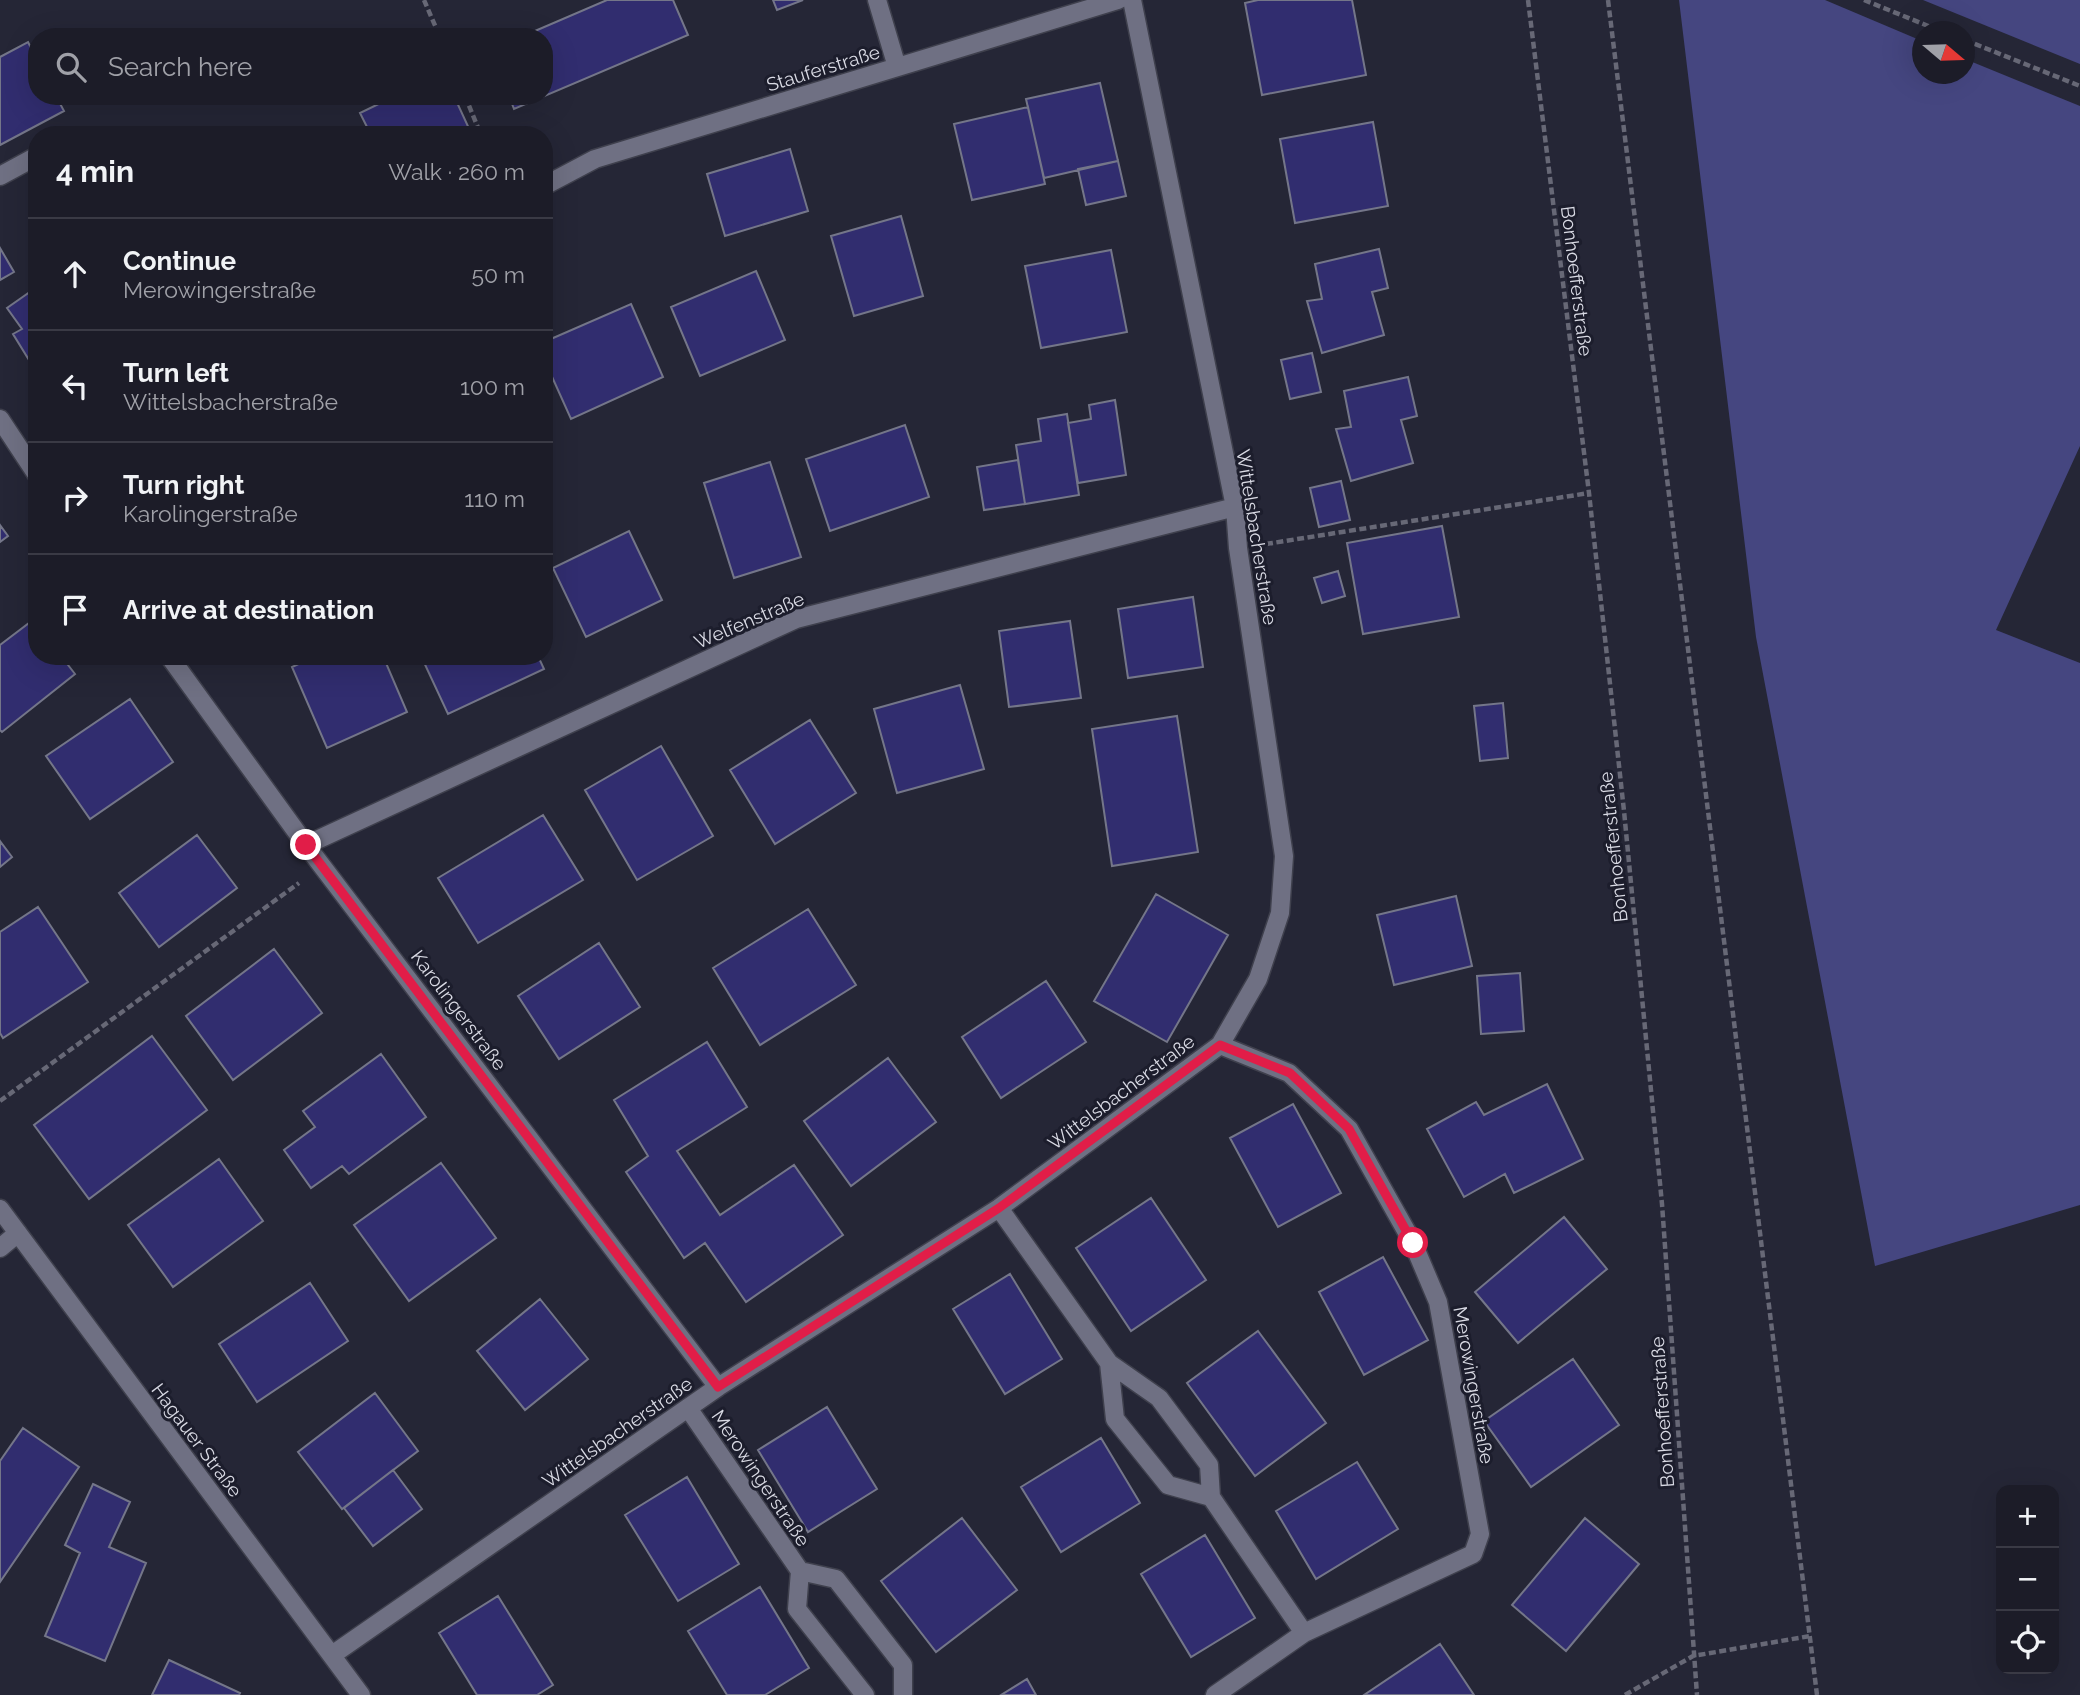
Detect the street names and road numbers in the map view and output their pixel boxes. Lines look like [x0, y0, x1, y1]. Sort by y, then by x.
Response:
street label: Stauferstraße [764, 40, 882, 96]
street label: Bonhoefferstraße [1557, 205, 1597, 357]
street label: Wittelsbacherstraße [1232, 448, 1282, 626]
street label: Welfenstraße [691, 587, 807, 653]
street label: Bonhoefferstraße [1594, 771, 1632, 923]
street label: Karolingerstraße [407, 946, 511, 1074]
street label: Wittelsbacherstraße [1043, 1030, 1199, 1154]
street label: Merowingerstraße [1449, 1305, 1499, 1465]
street label: Bonhoefferstraße [1646, 1336, 1678, 1488]
street label: Wittelsbacherstraße [538, 1372, 696, 1492]
street label: Hagauer Straße [147, 1379, 247, 1501]
street label: Merowingerstraße [707, 1406, 815, 1550]

